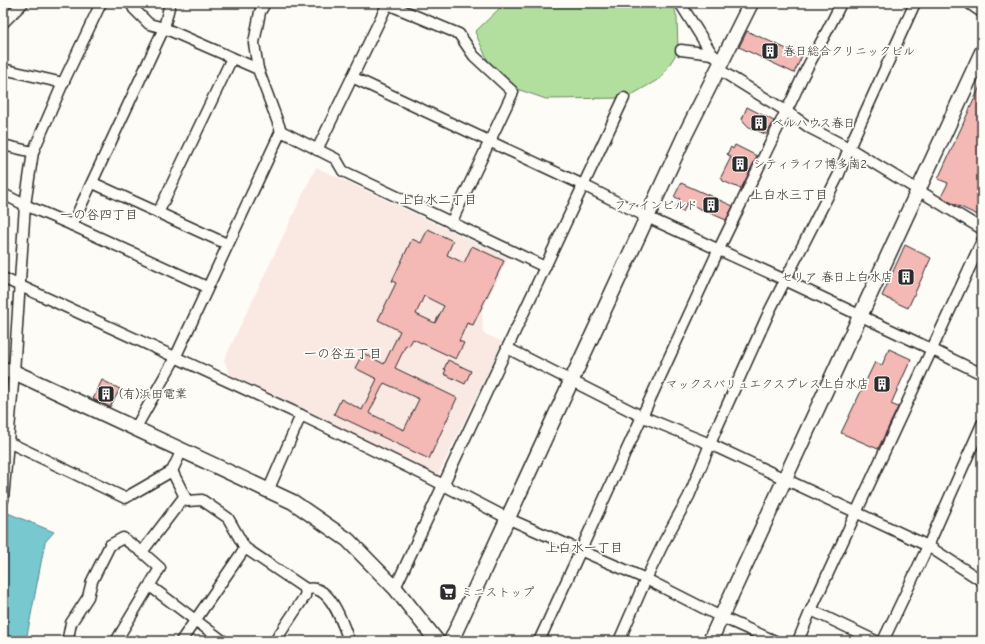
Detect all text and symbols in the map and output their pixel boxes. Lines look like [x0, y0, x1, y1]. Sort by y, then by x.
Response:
building icon: 春日総合クリニックビル [760, 41, 780, 61]
place label: 春日総合クリニックビル [783, 44, 915, 58]
building icon: ベルハウス春日 [749, 113, 769, 133]
place label: ベルハウス春日 [772, 116, 855, 130]
building icon: シティライフ博多南2 [730, 154, 750, 174]
place label: シティライフ博多南2 [753, 157, 867, 171]
district label: 上白水三丁目 [750, 187, 828, 202]
district label: 上白水二丁目 [399, 192, 477, 207]
building icon: ファインビルド [701, 195, 721, 215]
place label: ファインビルド [614, 198, 698, 212]
district label: 一の谷四丁目 [60, 207, 138, 222]
building icon: セリア 春日上白水店 [896, 267, 916, 287]
place label: セリア 春日上白水店 [781, 270, 893, 284]
district label: 一の谷五丁目 [304, 346, 382, 361]
building icon: マックスバリュエクスプレス上白水店 [872, 374, 892, 394]
place label: マックスバリュエクスプレス上白水店 [665, 377, 869, 391]
building icon: (有)浜田電業 [96, 384, 116, 404]
place label: (有)浜田電業 [119, 387, 187, 401]
district label: 上白水一丁目 [545, 540, 623, 555]
supermarket icon: ミニストップ [438, 582, 458, 602]
place label: ミニストップ [461, 585, 534, 599]

